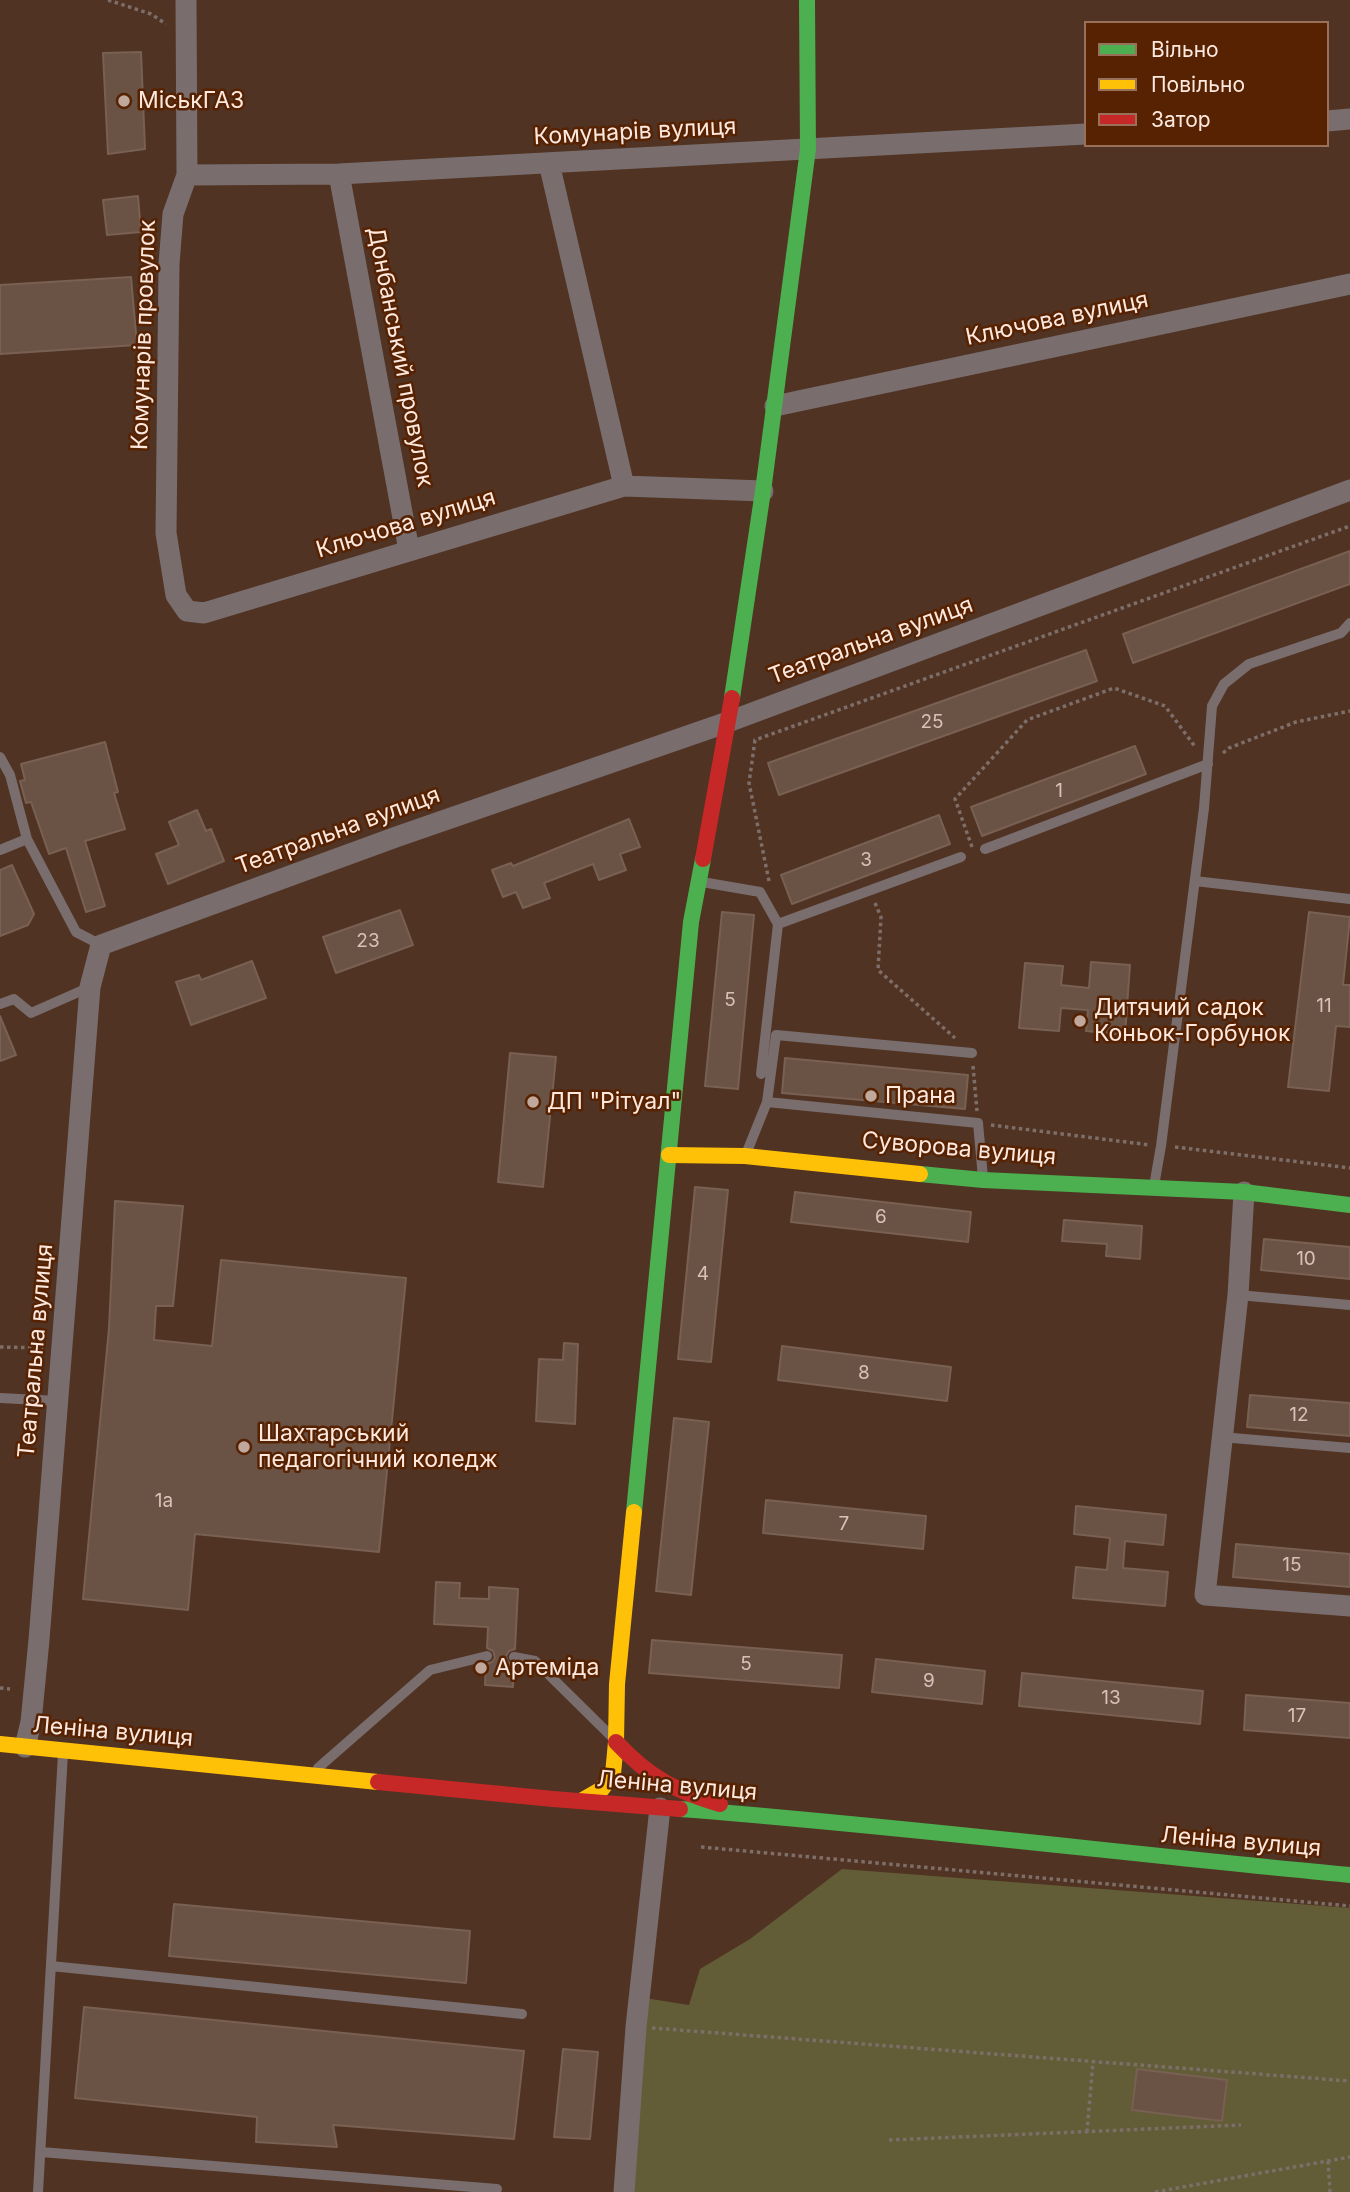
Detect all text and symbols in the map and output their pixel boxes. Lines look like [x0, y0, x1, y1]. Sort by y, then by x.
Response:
legend [1084, 21, 1329, 147]
text: Вільно [1151, 37, 1219, 62]
text: Повільно [1151, 72, 1245, 97]
place label: МіськГАЗ [138, 87, 244, 115]
marker: МіськГАЗ [116, 93, 132, 109]
text: Затор [1151, 107, 1211, 132]
street label: Комунарів вулиця [533, 113, 737, 151]
street label: Комунарів провулок [126, 219, 162, 451]
street label: Донбанський провулок [361, 225, 439, 489]
street label: Ключова вулиця [963, 286, 1151, 352]
street label: Ключова вулиця [313, 484, 499, 564]
street label: Театральна вулиця [765, 591, 977, 691]
house number: 25 [920, 711, 944, 733]
house number: 1 [1055, 780, 1063, 802]
street label: Театральна вулиця [232, 781, 444, 881]
house number: 3 [860, 849, 872, 871]
house number: 23 [356, 930, 380, 952]
house number: 5 [724, 989, 736, 1011]
place label: Дитячий садок Коньок-Горбунок [1094, 994, 1290, 1048]
house number: 11 [1316, 995, 1332, 1017]
marker: Дитячий садок Коньок-Горбунок [1072, 1013, 1088, 1029]
place label: Прана [885, 1082, 956, 1110]
place label: ДП "Рітуал" [547, 1088, 681, 1116]
marker: Прана [863, 1088, 879, 1104]
marker: ДП "Рітуал" [525, 1094, 541, 1110]
street label: Суворова вулиця [861, 1127, 1057, 1171]
house number: 6 [875, 1206, 887, 1228]
street label: Театральна вулиця [13, 1243, 59, 1459]
house number: 10 [1296, 1248, 1316, 1270]
house number: 4 [697, 1263, 709, 1285]
house number: 8 [858, 1362, 870, 1384]
house number: 12 [1289, 1404, 1309, 1426]
place label: Шахтарський педагогічний коледж [258, 1420, 498, 1474]
marker: Шахтарський педагогічний коледж [236, 1439, 252, 1455]
house number: 1а [155, 1490, 173, 1512]
house number: 7 [839, 1513, 849, 1535]
house number: 15 [1282, 1554, 1302, 1576]
house number: 5 [740, 1653, 752, 1675]
place label: Артеміда [495, 1654, 599, 1682]
marker: Артеміда [473, 1660, 489, 1676]
house number: 9 [923, 1670, 935, 1692]
house number: 13 [1101, 1687, 1121, 1709]
house number: 17 [1288, 1705, 1306, 1727]
street label: Леніна вулиця [32, 1711, 194, 1753]
street label: Леніна вулиця [596, 1765, 758, 1807]
street label: Леніна вулиця [1160, 1821, 1322, 1863]

